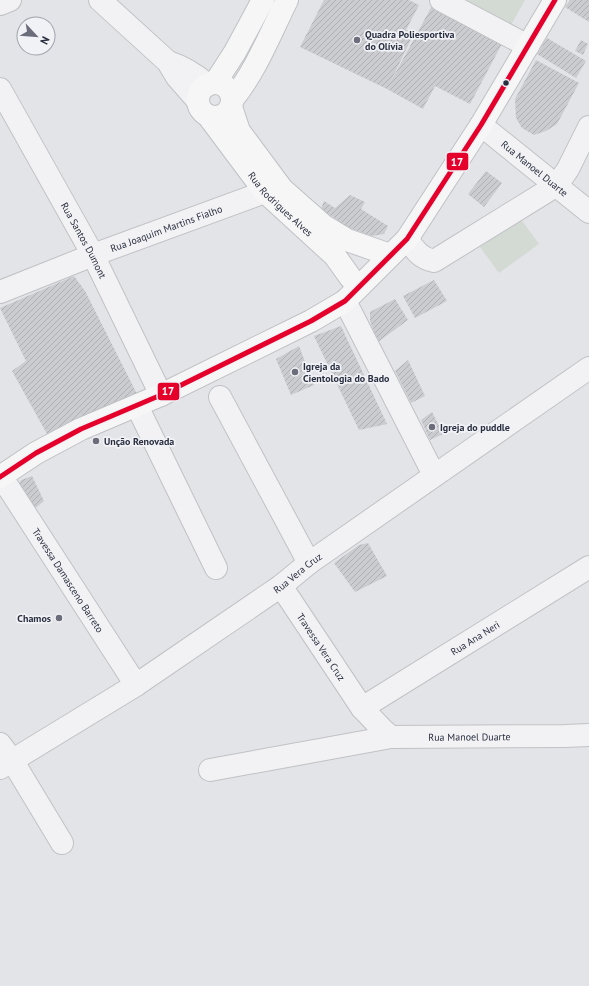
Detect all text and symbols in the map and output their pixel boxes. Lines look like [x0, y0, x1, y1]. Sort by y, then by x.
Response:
north arrow [16, 16, 56, 56]
place label: Quadra Poliesportiva do Olívia [365, 28, 455, 53]
text: N [37, 34, 53, 47]
marker: Quadra Poliesportiva do Olívia [352, 35, 362, 45]
unlabelled marker [501, 78, 511, 88]
street label: Rua Manoel Duarte [498, 138, 571, 200]
line badge: 17 [446, 152, 469, 171]
text: 17 [451, 155, 463, 169]
street label: Rua Rodrigues Alves [245, 169, 315, 239]
street label: Rua Santos Dumont [58, 200, 110, 281]
street label: Rua Joaquim Martins Fialho [109, 202, 224, 255]
place label: Igreja da Cientologia do Bado [303, 360, 390, 385]
marker: Igreja da Cientologia do Bado [290, 367, 300, 377]
line badge: 17 [157, 382, 180, 401]
text: 17 [162, 384, 174, 398]
place label: Igreja do puddle [440, 421, 510, 434]
marker: Igreja do puddle [427, 422, 437, 432]
place label: Unção Renovada [104, 435, 174, 448]
marker: Unção Renovada [91, 436, 101, 446]
street label: Travessa Damasceno Barreto [29, 526, 106, 635]
street label: Rua Vera Cruz [271, 550, 325, 596]
street label: Travessa Vera Cruz [294, 611, 348, 683]
place label: Chamos [17, 612, 51, 625]
marker: Chamos [54, 613, 64, 623]
street label: Rua Ana Neri [448, 618, 502, 658]
street label: Rua Manoel Duarte [428, 730, 511, 744]

